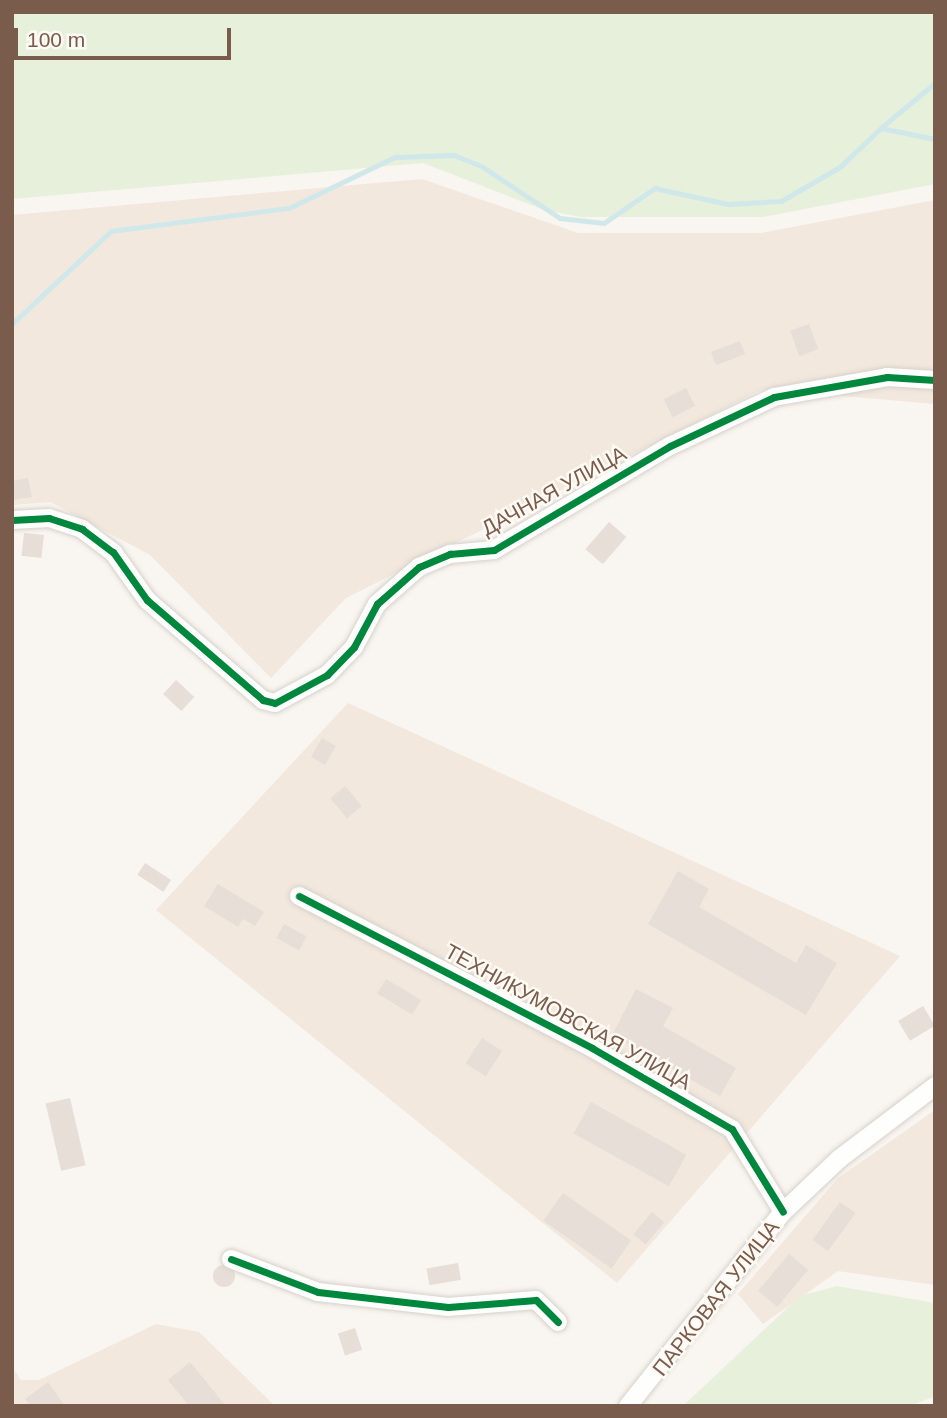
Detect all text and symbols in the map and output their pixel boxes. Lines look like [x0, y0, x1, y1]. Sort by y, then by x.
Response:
scale bar [18, 14, 234, 58]
text: 100 m [27, 28, 85, 51]
street label: ДАЧНАЯ УЛИЦА [477, 441, 631, 541]
street label: ТЕХНИКУМОВСКАЯ УЛИЦА [441, 939, 695, 1095]
street label: ПАРКОВАЯ УЛИЦА [647, 1215, 785, 1381]

